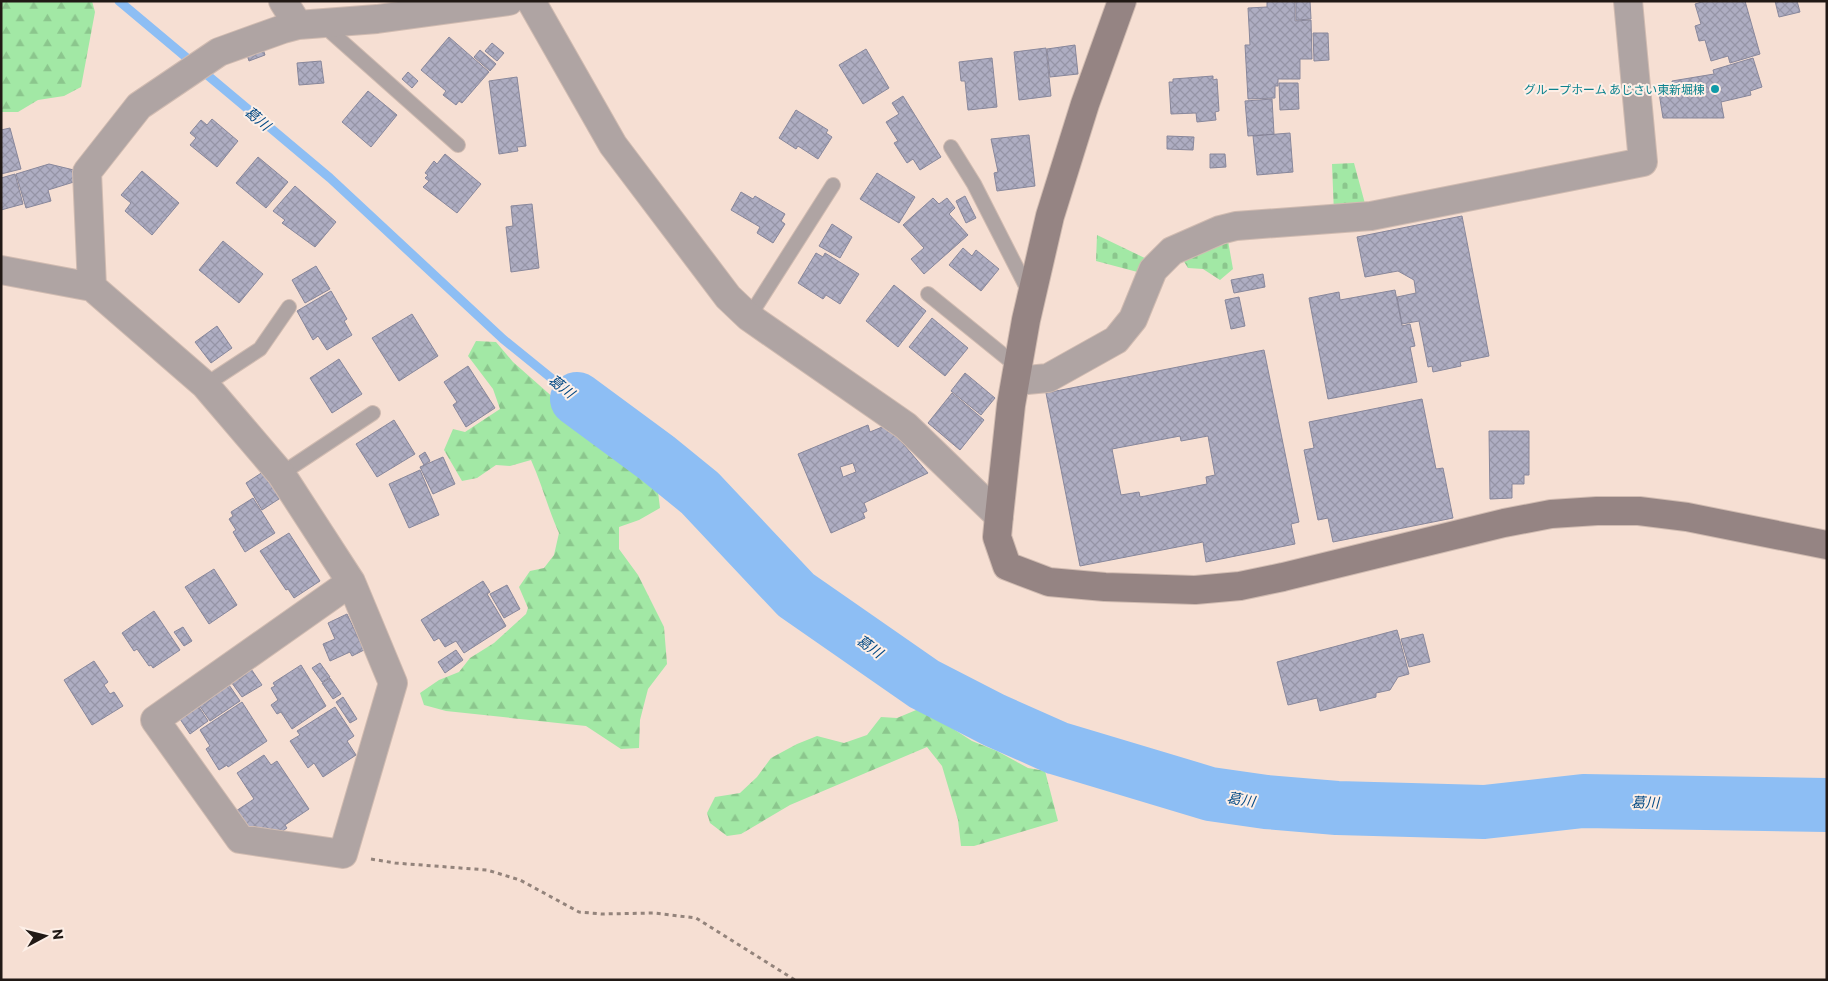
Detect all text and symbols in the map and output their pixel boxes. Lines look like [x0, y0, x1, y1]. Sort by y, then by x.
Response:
place label: グループホーム あじさい東新堀棟 [1524, 82, 1705, 96]
marker: グループホーム あじさい東新堀棟 [1709, 83, 1721, 95]
water label: 葛川 [242, 102, 276, 135]
water label: 葛川 [546, 371, 580, 403]
water label: 葛川 [854, 631, 888, 662]
water label: 葛川 [1226, 788, 1258, 810]
water label: 葛川 [1631, 793, 1661, 811]
north arrow [20, 911, 70, 961]
text: N [49, 928, 67, 941]

